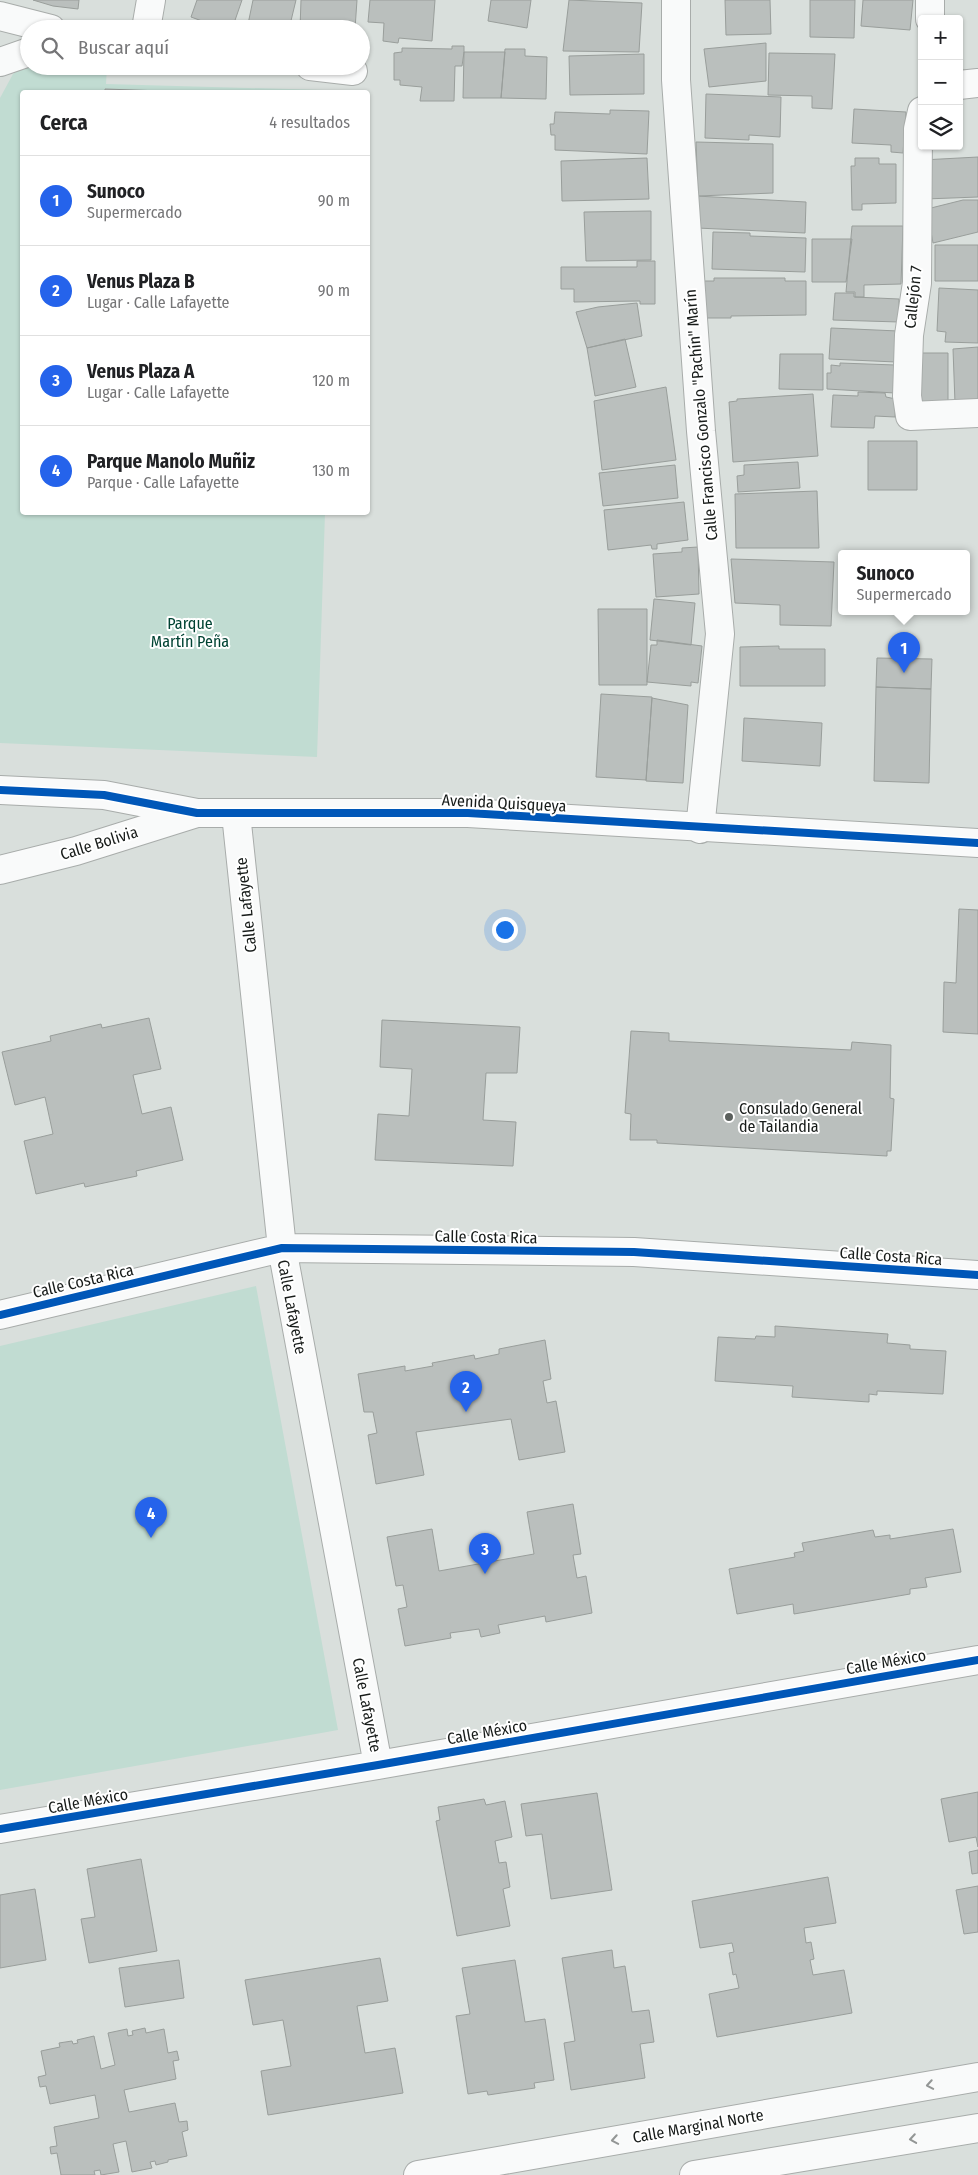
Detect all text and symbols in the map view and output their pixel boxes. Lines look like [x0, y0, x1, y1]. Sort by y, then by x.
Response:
map controls [918, 15, 963, 150]
button: + [918, 15, 963, 60]
search box [20, 20, 370, 75]
icon: search [38, 34, 66, 62]
text: Buscar aquí [78, 36, 169, 59]
button: − [918, 60, 963, 105]
button: layers [918, 105, 963, 150]
text: Cerca [40, 110, 88, 136]
text: 4 resultados [269, 113, 350, 132]
text: Sunoco [87, 180, 145, 203]
text: 1 [53, 191, 59, 210]
text: 90 m [318, 191, 350, 210]
text: Supermercado [87, 203, 182, 222]
street label: Callejón 7 [900, 264, 926, 329]
text: Venus Plaza B [87, 270, 195, 293]
text: 2 [52, 281, 60, 300]
text: 90 m [318, 281, 350, 300]
street label: Calle Francisco Gonzalo "Pachín" Marín [681, 289, 721, 541]
text: Lugar · Calle Lafayette [87, 293, 230, 312]
text: Venus Plaza A [87, 360, 194, 383]
text: 3 [52, 371, 60, 390]
text: 120 m [312, 371, 350, 390]
text: Lugar · Calle Lafayette [87, 383, 230, 402]
text: Parque Manolo Muñiz [87, 450, 255, 473]
text: 4 [52, 461, 60, 480]
text: 130 m [312, 461, 350, 480]
text: Parque · Calle Lafayette [87, 473, 239, 492]
popup [838, 550, 970, 615]
text: Sunoco [856, 562, 914, 585]
text: Supermercado [856, 585, 952, 604]
park label: Parque Martín Peña [151, 614, 229, 651]
pin: 1 [888, 632, 920, 673]
street label: Avenida Quisqueya [441, 790, 567, 816]
street label: Calle Bolivia [58, 822, 140, 864]
street label: Calle Lafayette [232, 856, 260, 954]
your location [492, 917, 518, 943]
place label: Consulado General de Tailandia [739, 1099, 862, 1136]
marker: Consulado General de Tailandia [723, 1111, 735, 1123]
street label: Calle Costa Rica [434, 1227, 538, 1247]
street label: Calle Costa Rica [839, 1243, 943, 1269]
street label: Calle Lafayette [274, 1258, 310, 1356]
street label: Calle Costa Rica [31, 1260, 135, 1302]
pin: 2 [450, 1371, 482, 1412]
pin: 4 [135, 1497, 167, 1538]
pin: 3 [469, 1533, 501, 1574]
street label: Calle México [845, 1646, 927, 1678]
street label: Calle Lafayette [349, 1656, 385, 1754]
street label: Calle México [446, 1716, 528, 1748]
street label: Calle México [47, 1785, 129, 1817]
one-way arrow [926, 2080, 934, 2090]
street label: Calle Marginal Norte [631, 2105, 765, 2147]
one-way arrow [908, 2133, 916, 2144]
one-way arrow [610, 2135, 619, 2145]

